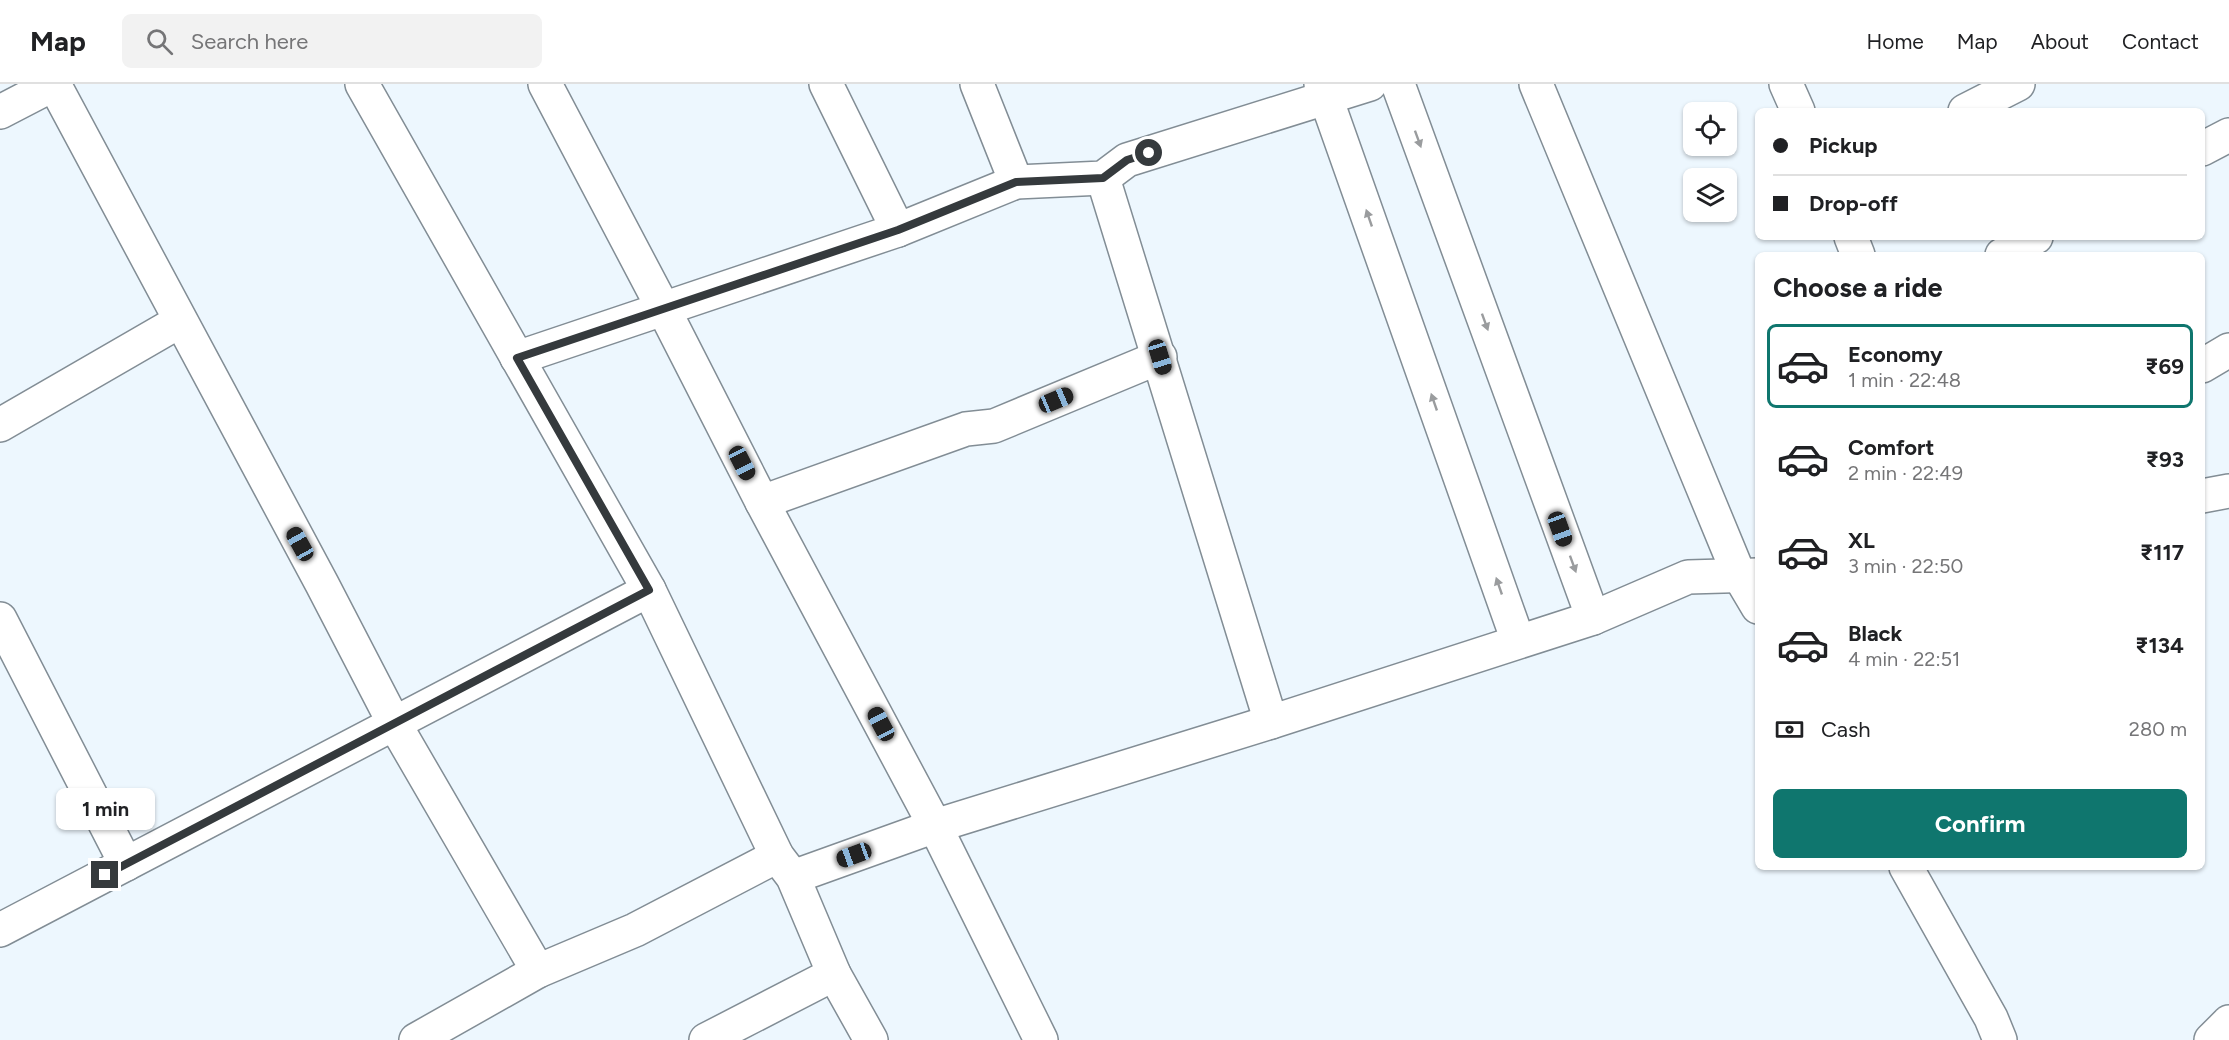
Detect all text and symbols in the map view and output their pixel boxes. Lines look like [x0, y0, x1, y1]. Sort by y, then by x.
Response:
search box [122, 14, 542, 68]
text: Map [30, 24, 86, 58]
icon: search [143, 25, 176, 58]
text: Search here [191, 28, 308, 55]
text: Home [1867, 29, 1924, 54]
text: Map [1957, 29, 1998, 54]
text: About [2031, 29, 2089, 54]
text: Contact [2122, 29, 2199, 54]
map controls [1683, 102, 1737, 222]
button: locate [1683, 102, 1737, 156]
one-way arrow [1413, 130, 1423, 148]
text: Pickup [1809, 132, 1878, 159]
route start [1135, 139, 1162, 166]
button: layers [1683, 168, 1737, 222]
text: Drop-off [1809, 190, 1898, 217]
one-way arrow [1364, 209, 1374, 227]
text: Choose a ride [1773, 271, 1942, 304]
one-way arrow [1480, 313, 1490, 331]
car [1146, 337, 1174, 377]
icon: car [1776, 339, 1830, 393]
text: Economy [1848, 341, 1943, 368]
text: ₹69 [2145, 353, 2184, 380]
text: 1 min · 22:48 [1848, 368, 1961, 392]
car [1036, 385, 1076, 415]
one-way arrow [1429, 393, 1438, 411]
icon: car [1776, 432, 1830, 486]
text: Comfort [1848, 434, 1934, 461]
car [726, 443, 758, 483]
text: ₹93 [2146, 446, 2184, 473]
text: 2 min · 22:49 [1848, 461, 1963, 485]
car [1545, 509, 1575, 549]
car [283, 524, 317, 564]
icon: car [1776, 525, 1830, 579]
text: XL [1848, 527, 1875, 554]
text: ₹117 [2140, 539, 2184, 566]
text: 3 min · 22:50 [1848, 554, 1963, 578]
one-way arrow [1569, 556, 1579, 574]
one-way arrow [1493, 577, 1503, 595]
icon: car [1776, 618, 1830, 672]
text: Black [1848, 620, 1902, 647]
text: ₹134 [2135, 632, 2184, 659]
text: 4 min · 22:51 [1848, 647, 1960, 671]
car [865, 704, 897, 744]
icon: cash [1773, 713, 1806, 746]
text: Cash [1821, 716, 1871, 743]
text: 280 m [2129, 717, 2187, 741]
callout: 1 min [56, 788, 154, 830]
button: Confirm [1773, 789, 2187, 858]
text: 1 min [82, 797, 129, 821]
car [834, 840, 874, 870]
route end [91, 861, 118, 888]

